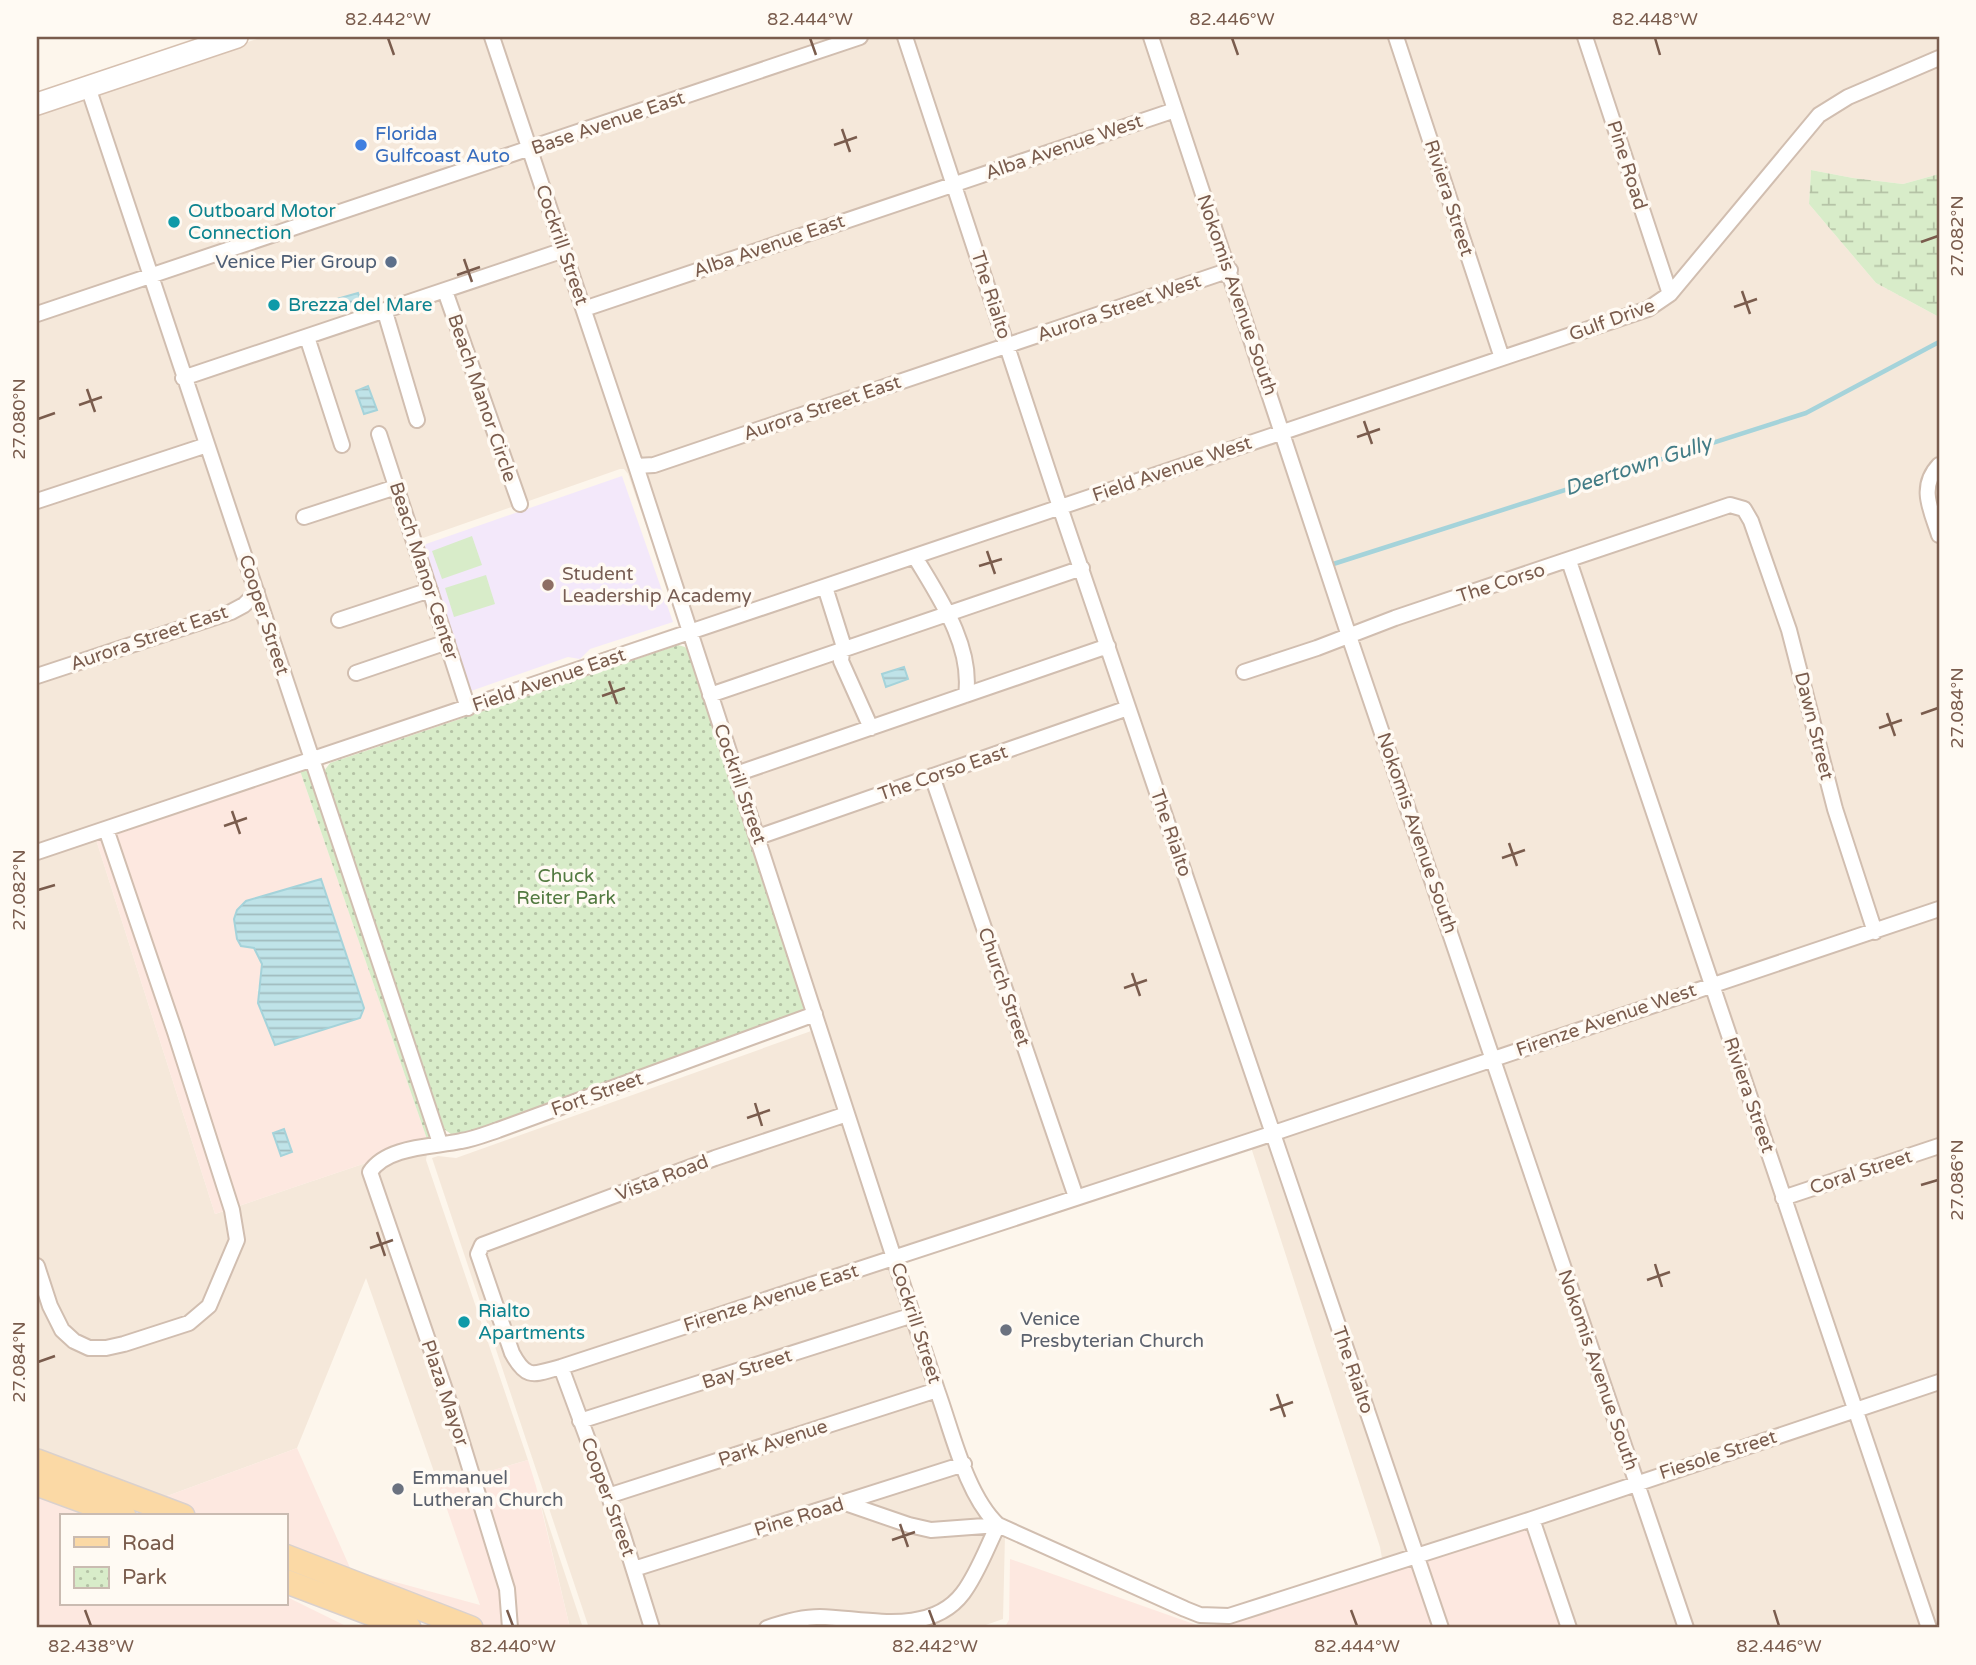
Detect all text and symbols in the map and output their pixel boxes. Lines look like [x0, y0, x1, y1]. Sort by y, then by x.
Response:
text: 82.442°W [345, 8, 431, 30]
text: 82.444°W [767, 8, 853, 30]
text: 82.446°W [1189, 8, 1275, 30]
text: 82.448°W [1612, 8, 1698, 30]
street label: Base Avenue East [529, 86, 687, 160]
street label: Alba Avenue West [983, 110, 1145, 184]
street label: Pine Road [1602, 118, 1652, 212]
place label: Florida Gulfcoast Auto [375, 123, 510, 167]
marker: Florida Gulfcoast Auto [353, 137, 369, 153]
street label: Riviera Street [1420, 137, 1478, 259]
street label: Cockrill Street [531, 182, 593, 308]
street label: Nokomis Avenue South [1192, 192, 1282, 398]
text: 27.082°N [1946, 195, 1968, 277]
place label: Outboard Motor Connection [188, 200, 336, 244]
street label: Alba Avenue East [691, 210, 847, 282]
marker: Outboard Motor Connection [166, 214, 182, 230]
street label: The Rialto [966, 248, 1016, 342]
place label: Venice Pier Group [215, 251, 377, 273]
marker: Venice Pier Group [383, 254, 399, 270]
street label: Aurora Street West [1034, 270, 1204, 346]
place label: Brezza del Mare [288, 294, 433, 316]
street label: Gulf Drive [1566, 294, 1658, 346]
marker: Brezza del Mare [266, 297, 282, 313]
street label: Beach Manor Circle [443, 311, 521, 485]
street label: Aurora Street East [740, 371, 904, 445]
text: 27.080°N [8, 378, 30, 460]
water label: Deertown Gully [1561, 430, 1717, 502]
street label: Field Avenue West [1090, 431, 1254, 507]
street label: Beach Manor Center [385, 479, 463, 663]
street label: Cooper Street [234, 552, 294, 678]
street label: The Corso [1454, 558, 1548, 608]
place label: Student Leadership Academy [562, 563, 752, 607]
marker: Student Leadership Academy [540, 577, 556, 593]
street label: Aurora Street East [67, 601, 231, 675]
street label: Field Avenue East [470, 643, 628, 717]
text: 27.084°N [1946, 667, 1968, 749]
street label: Dawn Street [1790, 670, 1838, 782]
street label: Cockrill Street [709, 721, 771, 847]
street label: Nokomis Avenue South [1372, 730, 1462, 936]
street label: The Corso East [876, 741, 1010, 805]
street label: The Rialto [1146, 786, 1196, 880]
text: 27.082°N [8, 849, 30, 931]
park label: Chuck Reiter Park [516, 865, 616, 909]
street label: Church Street [973, 925, 1035, 1049]
street label: Firenze Avenue West [1513, 979, 1699, 1061]
street label: Riviera Street [1719, 1034, 1779, 1156]
street label: Fort Street [548, 1067, 646, 1121]
text: 27.086°N [1946, 1139, 1968, 1221]
street label: Coral Street [1807, 1145, 1915, 1199]
street label: Vista Road [613, 1150, 711, 1206]
street label: Firenze Avenue East [681, 1259, 861, 1337]
street label: Cockrill Street [886, 1260, 946, 1386]
street label: Nokomis Avenue South [1553, 1267, 1643, 1473]
place label: Rialto Apartments [478, 1300, 585, 1344]
place label: Venice Presbyterian Church [1020, 1308, 1204, 1352]
marker: Rialto Apartments [456, 1314, 472, 1330]
text: 27.084°N [8, 1321, 30, 1403]
marker: Venice Presbyterian Church [998, 1322, 1014, 1338]
street label: The Rialto [1328, 1323, 1378, 1417]
street label: Plaza Mayor [417, 1337, 474, 1450]
street label: Bay Street [699, 1344, 795, 1394]
street label: Park Avenue [716, 1415, 830, 1471]
street label: Fiesole Street [1656, 1426, 1780, 1484]
street label: Cooper Street [576, 1434, 640, 1560]
place label: Emmanuel Lutheran Church [412, 1467, 564, 1511]
marker: Emmanuel Lutheran Church [390, 1481, 406, 1497]
street label: Pine Road [752, 1493, 846, 1541]
legend [60, 1514, 287, 1606]
text: Road [122, 1531, 175, 1556]
text: Park [122, 1565, 167, 1590]
text: 82.438°W [48, 1635, 134, 1657]
text: 82.440°W [470, 1635, 556, 1657]
text: 82.442°W [892, 1635, 978, 1657]
text: 82.444°W [1314, 1635, 1400, 1657]
text: 82.446°W [1736, 1635, 1822, 1657]

